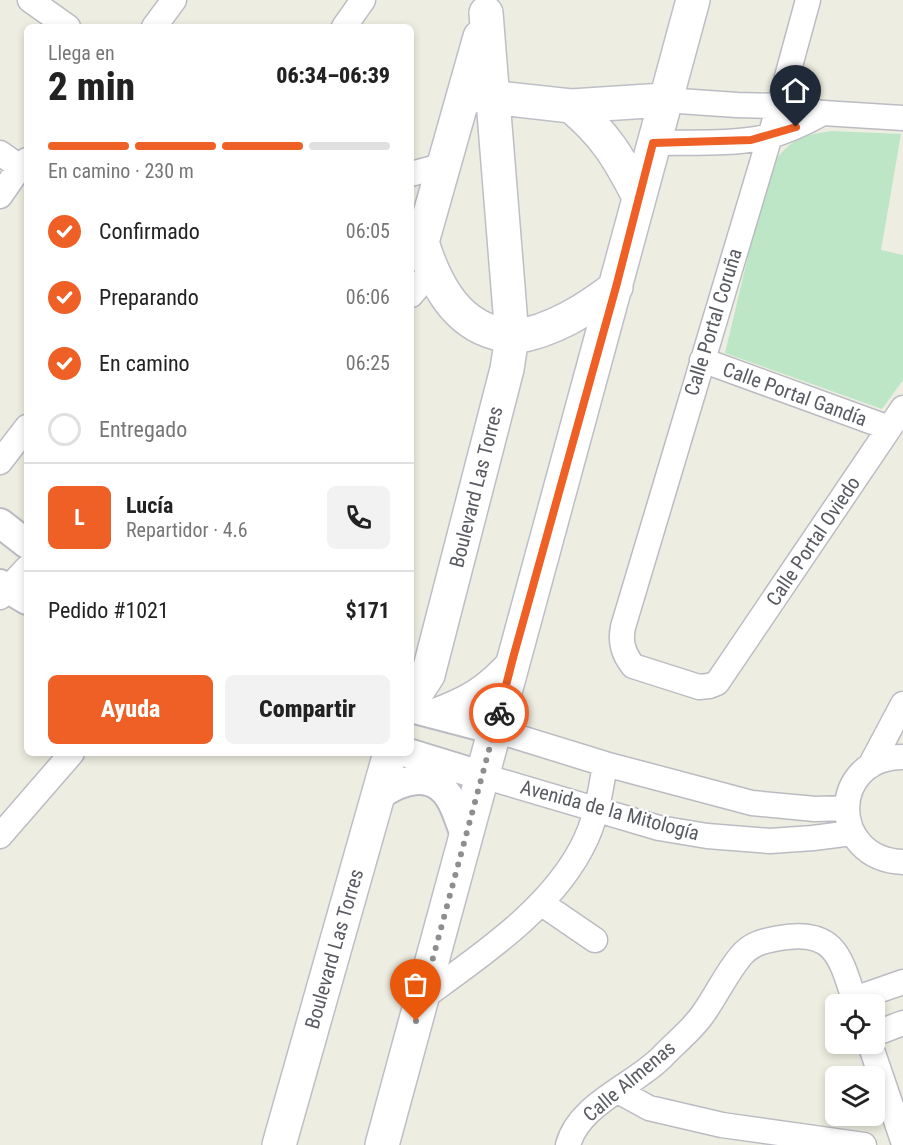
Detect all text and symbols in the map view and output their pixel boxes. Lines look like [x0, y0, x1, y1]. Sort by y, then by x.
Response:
text: Llega en [48, 41, 115, 65]
text: 06:34–06:39 [276, 63, 390, 88]
text: 2 min [48, 64, 135, 110]
pin [770, 65, 821, 127]
icon: home [779, 74, 812, 107]
text: En camino · 230 m [48, 159, 194, 183]
icon: check [48, 215, 81, 248]
text: Confirmado [99, 219, 200, 244]
text: 06:05 [346, 219, 390, 243]
street label: Calle Portal Coruña [679, 245, 747, 399]
icon: check [48, 281, 81, 314]
text: Preparando [99, 285, 199, 310]
text: 06:06 [346, 285, 390, 309]
icon: check [48, 347, 81, 380]
text: En camino [99, 351, 190, 376]
text: 06:25 [346, 351, 390, 375]
street label: Calle Portal Gandía [720, 357, 870, 431]
street label: Boulevard Las Torres [444, 404, 508, 570]
text: Entregado [99, 417, 187, 442]
street label: Calle Portal Oviedo [761, 472, 865, 610]
button: phone [327, 486, 390, 549]
text: Lucía [126, 493, 173, 518]
text: L [74, 505, 85, 530]
text: Repartidor · 4.6 [126, 518, 248, 542]
text: Pedido #1021 [48, 598, 169, 623]
text: $171 [346, 598, 390, 623]
button: Ayuda [48, 675, 213, 744]
button: Compartir [225, 675, 390, 744]
courier [469, 683, 529, 743]
icon: bike [483, 697, 516, 730]
street label: Avenida de la Mitología [518, 775, 702, 845]
street label: Boulevard Las Torres [300, 866, 368, 1032]
pin [390, 959, 441, 1021]
icon: bag [399, 968, 432, 1001]
map controls [825, 994, 885, 1126]
button: locate [825, 994, 885, 1054]
street label: Calle Almenas [578, 1035, 680, 1127]
button: layers [825, 1066, 885, 1126]

